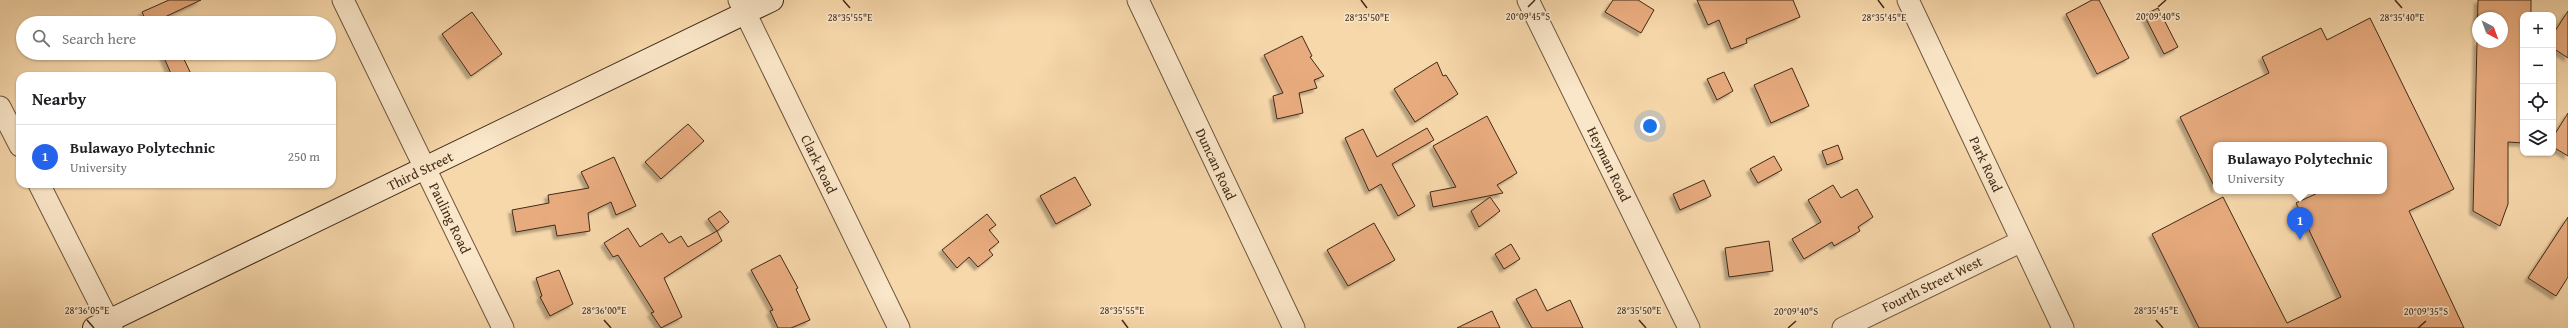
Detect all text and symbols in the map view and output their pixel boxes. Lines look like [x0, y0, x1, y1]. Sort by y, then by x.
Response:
text: 20°09'45"S [1506, 9, 1550, 24]
text: 20°09'40"S [2136, 9, 2180, 24]
text: 28°35'55"E [828, 10, 872, 25]
text: 28°35'50"E [1345, 10, 1389, 25]
text: 28°35'45"E [1862, 10, 1906, 25]
text: 28°35'40"E [2380, 10, 2424, 25]
north arrow [2472, 12, 2508, 48]
map controls [2520, 12, 2556, 156]
button: + [2520, 12, 2556, 48]
search box [16, 16, 336, 60]
icon: search [30, 27, 52, 49]
text: Search here [62, 28, 136, 49]
button: − [2520, 48, 2556, 84]
button: locate [2520, 84, 2556, 120]
text: Nearby [32, 86, 86, 111]
your location [1640, 116, 1660, 136]
button: layers [2520, 120, 2556, 156]
street label: Heyman Road [1582, 123, 1636, 205]
street label: Duncan Road [1191, 125, 1242, 204]
street label: Clark Road [796, 131, 842, 197]
street label: Park Road [1964, 133, 2008, 196]
text: Bulawayo Polytechnic [70, 137, 215, 158]
popup [2213, 142, 2387, 194]
street label: Third Street [384, 146, 456, 196]
text: 1 [42, 147, 48, 166]
text: 250 m [288, 147, 320, 166]
text: Bulawayo Polytechnic [2227, 148, 2373, 169]
text: University [70, 158, 127, 177]
text: University [2227, 169, 2285, 188]
street label: Pauling Road [424, 179, 476, 257]
pin: 1 [2287, 207, 2313, 240]
street label: Fourth Street West [1878, 251, 1986, 317]
text: 28°36'05"E [65, 303, 109, 318]
text: 28°36'00"E [582, 303, 626, 318]
text: 28°35'55"E [1100, 303, 1144, 318]
text: 28°35'50"E [1617, 303, 1661, 318]
text: 28°35'45"E [2134, 303, 2178, 318]
text: 20°09'40"S [1774, 304, 1818, 319]
text: 20°09'35"S [2404, 304, 2448, 319]

